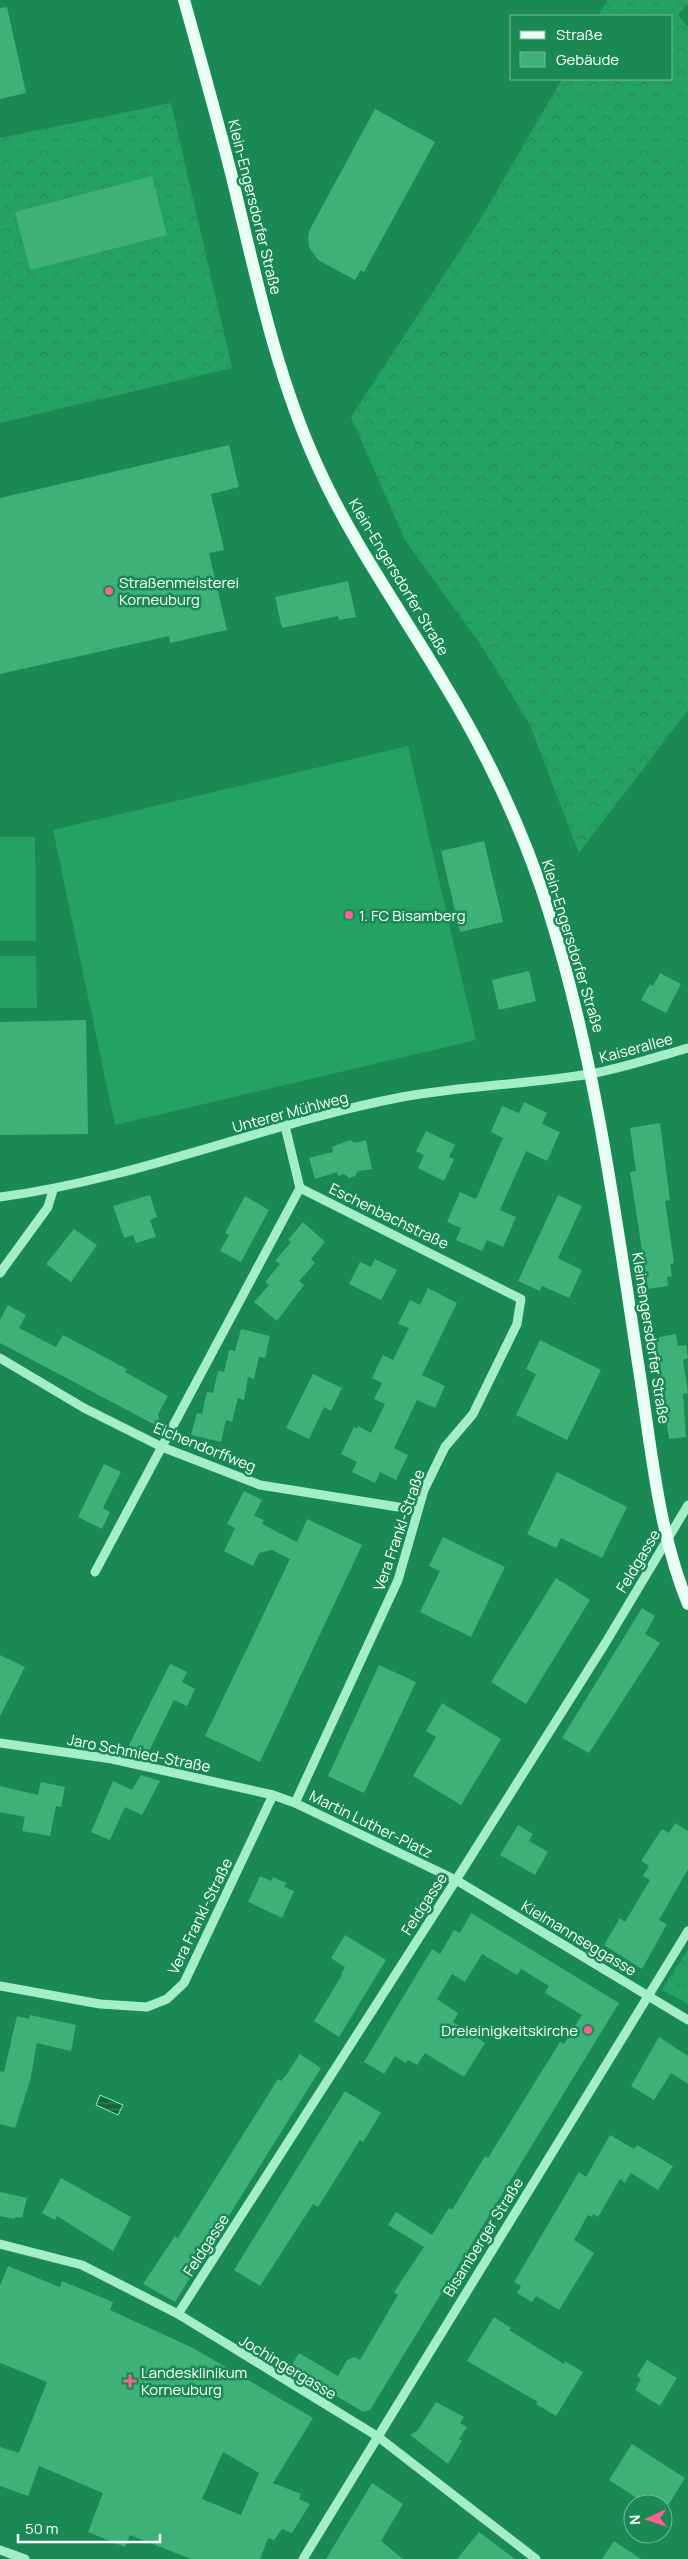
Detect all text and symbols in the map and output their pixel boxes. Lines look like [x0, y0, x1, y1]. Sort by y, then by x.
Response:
legend [510, 15, 673, 80]
text: Straße [556, 24, 603, 45]
text: Gebäude [556, 49, 619, 70]
street label: Klein-Engersdorfer Straße [223, 117, 287, 297]
street label: Klein-Engersdorfer Straße [344, 495, 454, 660]
place label: Straßenmeisterei Korneuburg [119, 572, 239, 610]
marker: Straßenmeisterei Korneuburg [103, 585, 115, 597]
street label: Klein-Engersdorfer Straße [537, 857, 609, 1035]
place label: 1. FC Bisamberg [359, 905, 466, 926]
marker: 1. FC Bisamberg [343, 909, 355, 921]
street label: Kaiserallee [597, 1028, 675, 1068]
street label: Unterer Mühlweg [230, 1086, 350, 1138]
street label: Eschenbachstraße [326, 1178, 452, 1254]
street label: Kleinengersdorfer Straße [627, 1251, 675, 1426]
street label: Eichendorffweg [151, 1417, 259, 1477]
street label: Vera Frankl-Straße [368, 1466, 430, 1593]
street label: Feldgasse [611, 1525, 665, 1597]
street label: Jaro Schmied-Straße [66, 1729, 213, 1777]
street label: Martin Luther-Platz [306, 1785, 436, 1863]
street label: Vera Frankl-Straße [163, 1854, 237, 1978]
street label: Feldgasse [396, 1869, 452, 1939]
street label: Kielmannseggasse [518, 1895, 641, 1981]
place label: Dreieinigkeitskirche [441, 2020, 578, 2041]
marker: Dreieinigkeitskirche [582, 2024, 594, 2036]
street label: Bisamberger Straße [438, 2173, 528, 2301]
street label: Feldgasse [178, 2210, 234, 2280]
street label: Jochingergasse [235, 2330, 341, 2404]
place label: Landesklinikum Korneuburg [141, 2362, 247, 2400]
marker: Landesklinikum Korneuburg [123, 2374, 137, 2388]
north arrow [623, 2494, 673, 2544]
scale bar [18, 2512, 160, 2544]
text: N [625, 2514, 644, 2525]
text: 50 m [25, 2518, 59, 2539]

